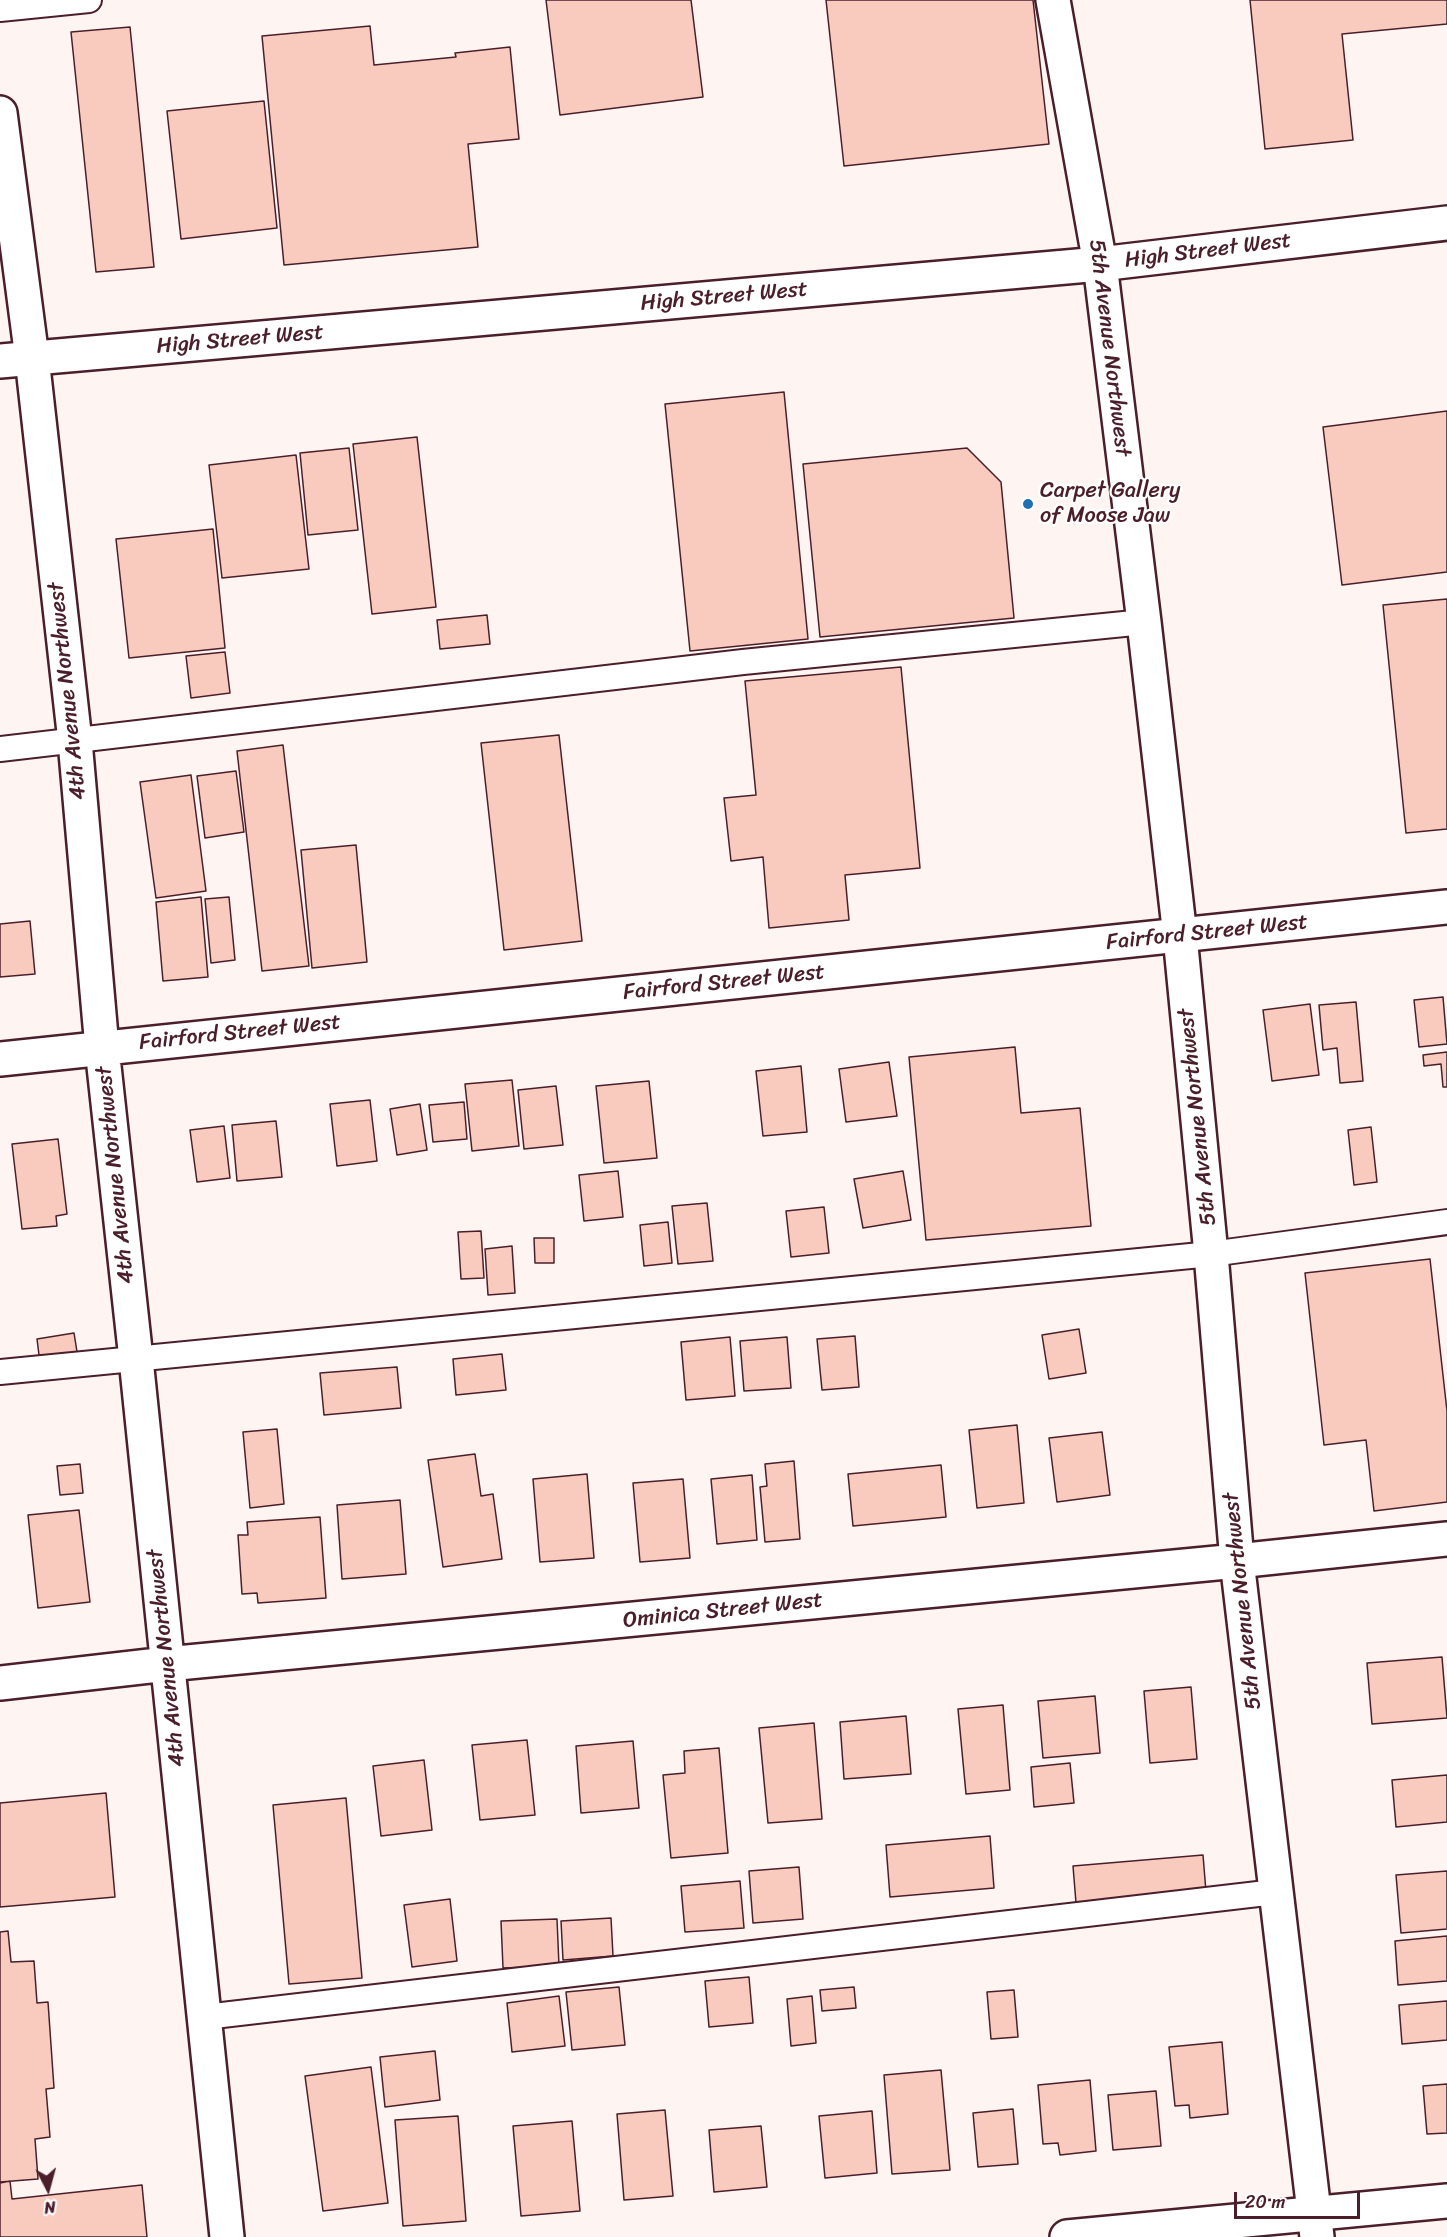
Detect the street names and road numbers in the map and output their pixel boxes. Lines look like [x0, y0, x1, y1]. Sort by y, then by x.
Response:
street label: High Street West [1123, 228, 1293, 274]
street label: 5th Avenue Northwest [1083, 238, 1135, 458]
street label: High Street West [639, 277, 809, 317]
street label: High Street West [155, 320, 325, 360]
street label: 4th Avenue Northwest [43, 581, 93, 801]
street label: Fairford Street West [1105, 909, 1309, 957]
street label: Fairford Street West [622, 959, 826, 1007]
street label: 5th Avenue Northwest [1173, 1007, 1223, 1227]
street label: Fairford Street West [138, 1009, 342, 1057]
street label: 4th Avenue Northwest [91, 1065, 141, 1285]
street label: 5th Avenue Northwest [1218, 1491, 1268, 1711]
street label: 4th Avenue Northwest [142, 1548, 192, 1768]
street label: Ominica Street West [622, 1587, 824, 1635]

